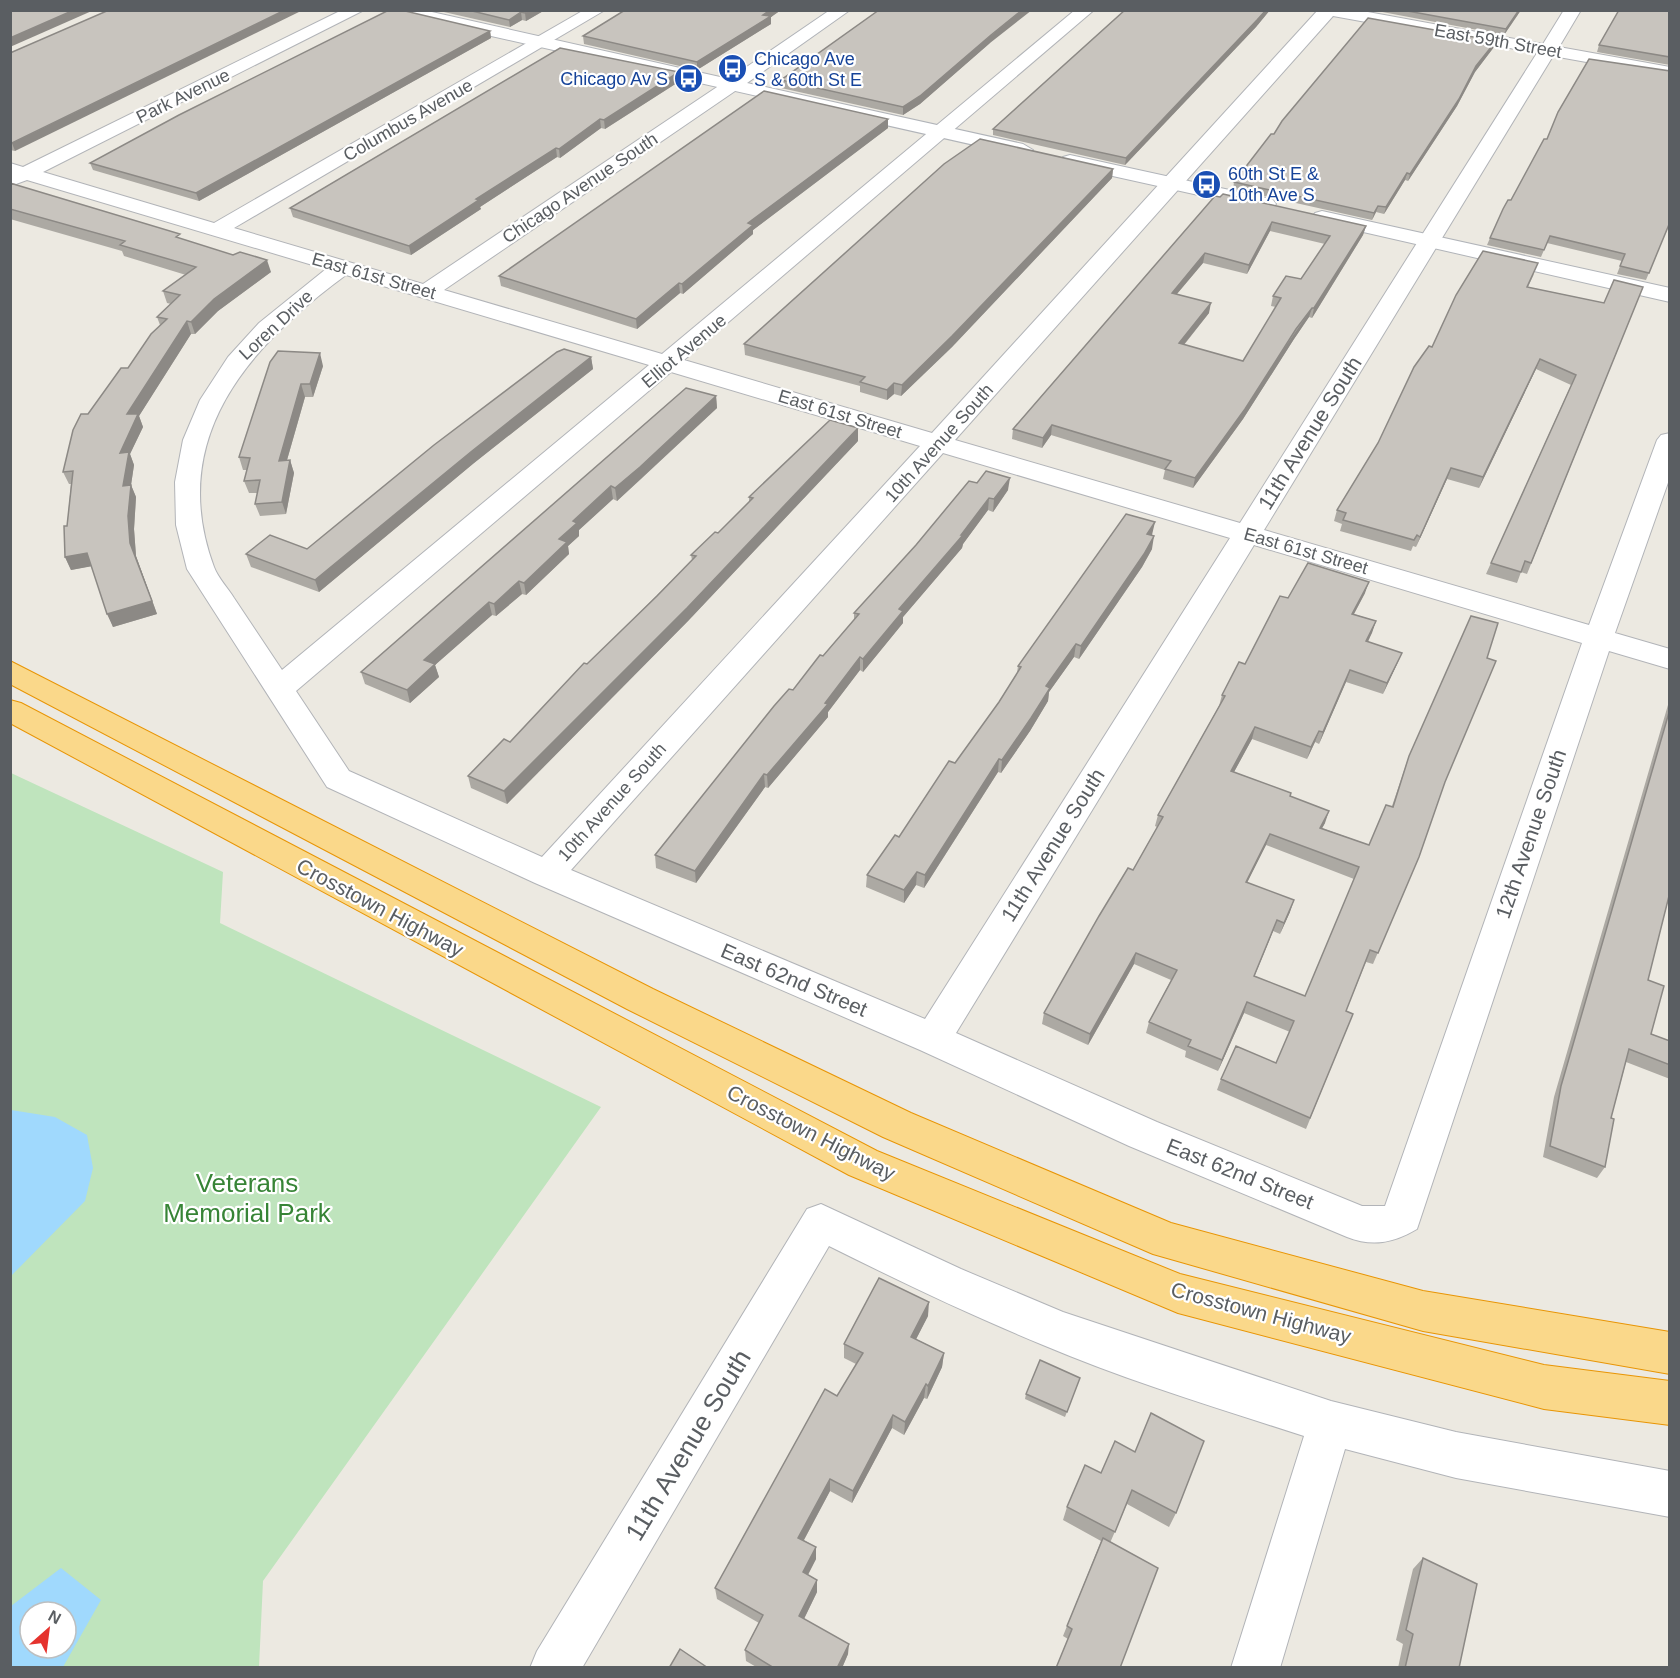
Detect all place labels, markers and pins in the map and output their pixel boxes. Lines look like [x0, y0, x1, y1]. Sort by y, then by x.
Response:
place label: Chicago Ave S & 60th St E [754, 49, 862, 90]
bus stop icon: Chicago Ave S & 60th St E [717, 53, 749, 85]
bus stop icon: Chicago Av S [673, 63, 705, 95]
place label: Chicago Av S [560, 69, 668, 89]
place label: 60th St E & 10th Ave S [1228, 164, 1319, 205]
bus stop icon: 60th St E & 10th Ave S [1191, 168, 1223, 200]

